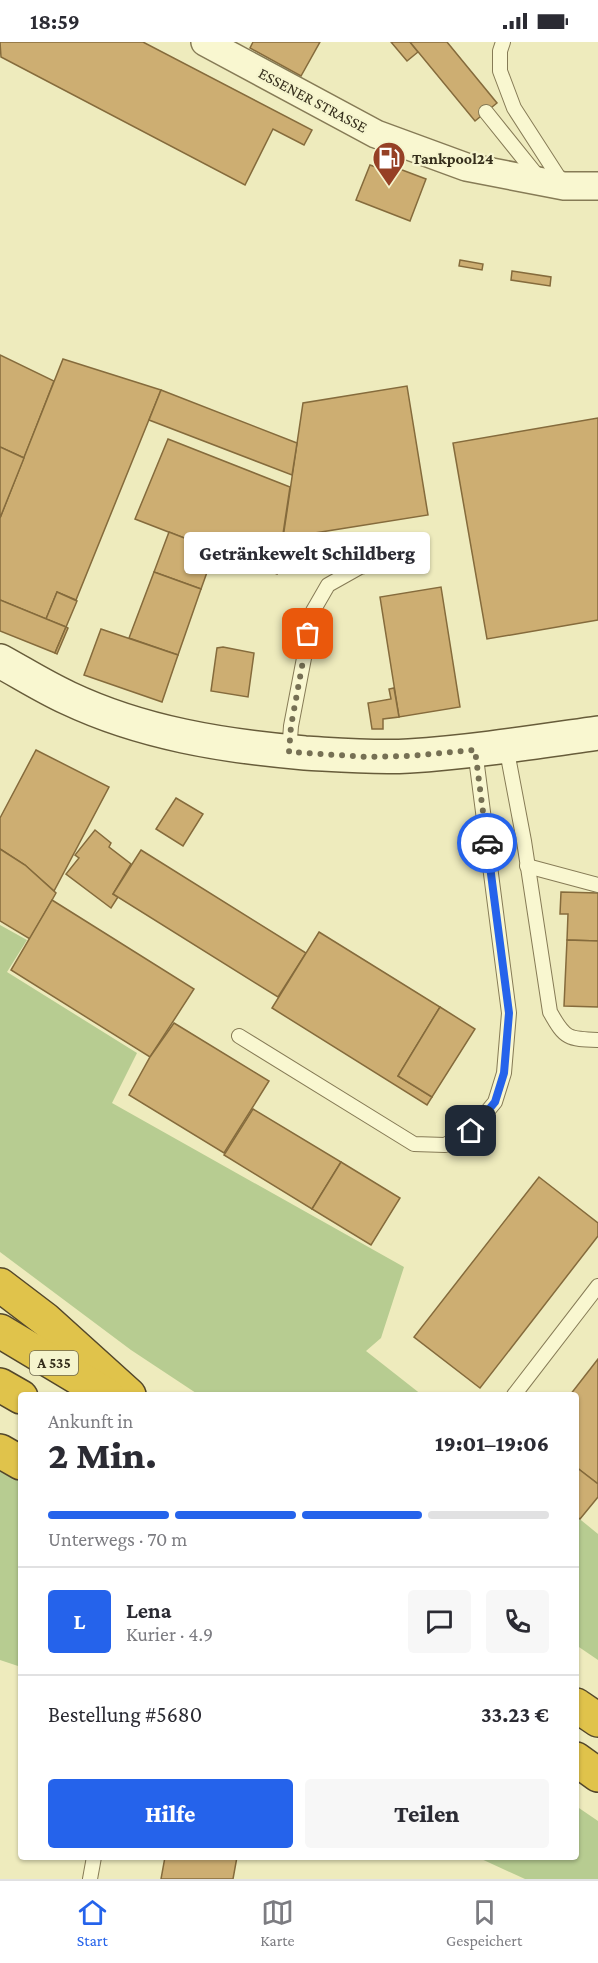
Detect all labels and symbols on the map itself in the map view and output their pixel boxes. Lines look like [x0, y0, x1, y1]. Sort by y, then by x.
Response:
street label: ESSENER STRASSE [256, 64, 371, 136]
fuel station icon: Tankpool24 [371, 140, 407, 187]
place label: Tankpool24 [412, 150, 494, 167]
callout: Getränkewelt Schildberg [185, 532, 431, 574]
pin [282, 608, 333, 659]
courier [457, 813, 517, 873]
pin [445, 1105, 496, 1156]
road number: A 535 [30, 1351, 78, 1375]

